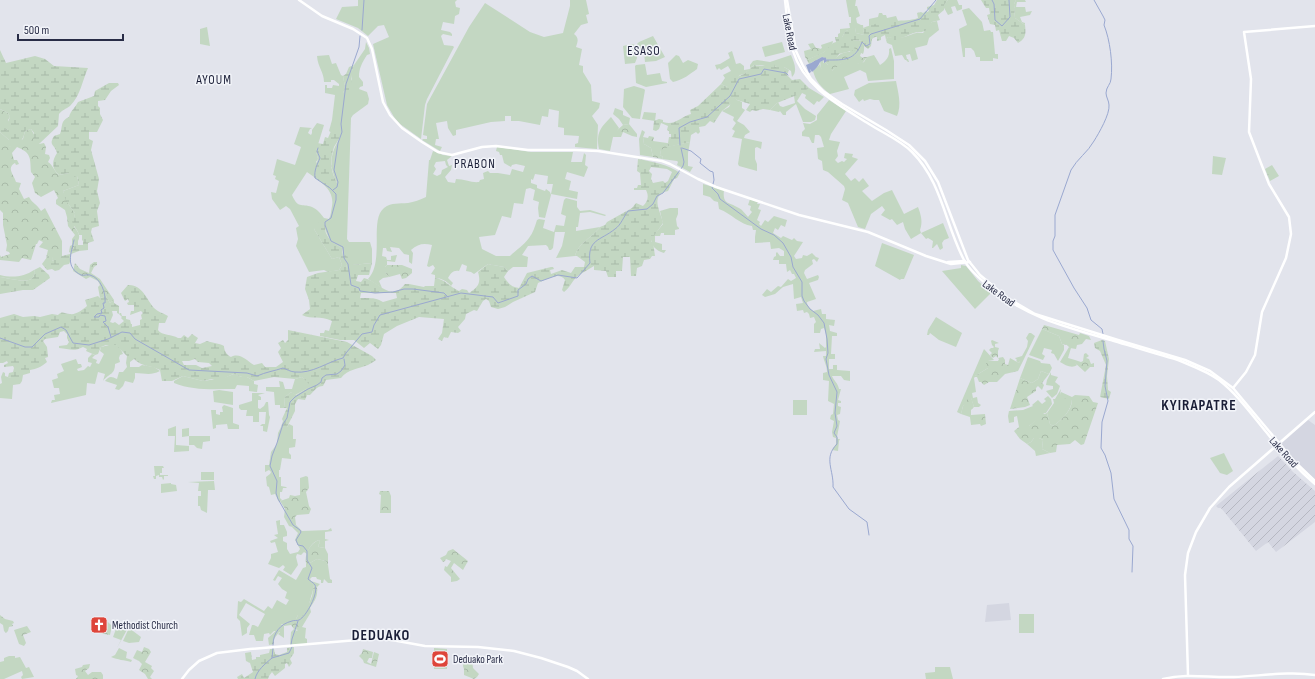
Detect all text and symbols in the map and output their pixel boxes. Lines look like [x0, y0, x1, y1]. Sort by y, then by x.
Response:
street label: Lake Road [780, 13, 799, 52]
scale bar [18, 16, 123, 42]
text: 500 m [24, 23, 49, 38]
district label: ESASO [627, 43, 661, 59]
district label: AYOUM [195, 72, 232, 88]
district label: PRABON [454, 156, 496, 172]
street label: Lake Road [980, 277, 1018, 310]
district label: KYIRAPATRE [1161, 396, 1237, 415]
street label: Lake Road [1266, 434, 1301, 471]
church icon: Methodist Church [89, 615, 109, 635]
place label: Methodist Church [112, 619, 178, 632]
district label: DEDUAKO [352, 626, 410, 645]
sports icon: Deduako Park [430, 649, 450, 669]
place label: Deduako Park [453, 653, 503, 666]

